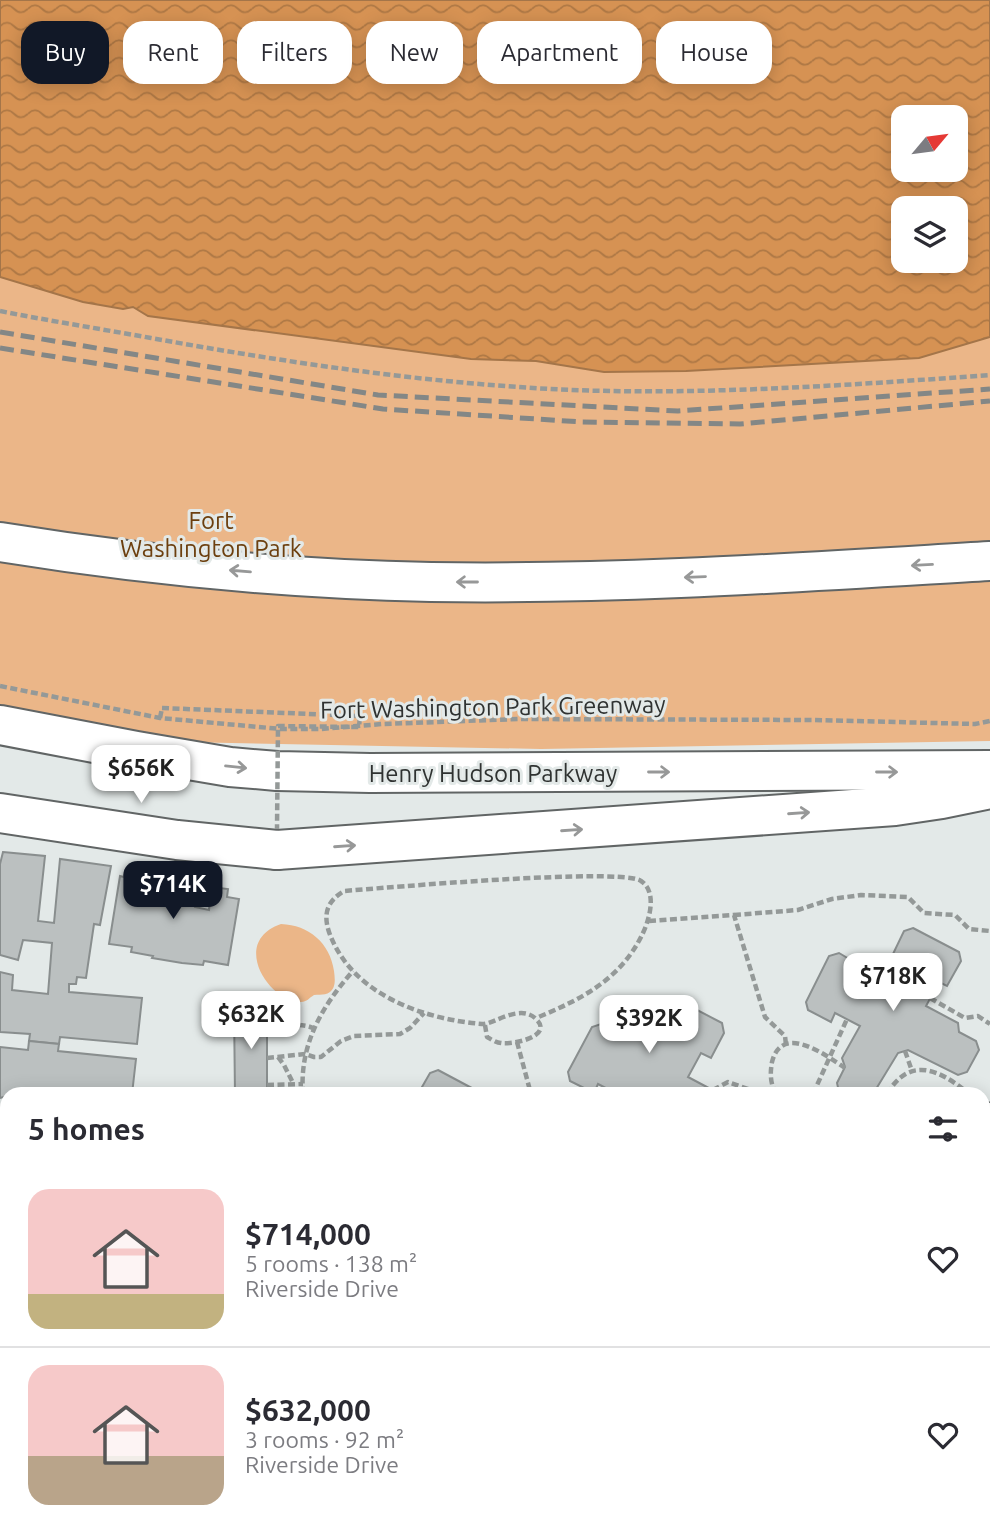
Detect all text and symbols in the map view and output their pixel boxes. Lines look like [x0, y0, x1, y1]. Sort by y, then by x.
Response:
chip: Buy [21, 21, 109, 84]
chip: Rent [123, 21, 223, 84]
chip: Filters [237, 21, 352, 84]
chip: New [366, 21, 463, 84]
chip: Apartment [477, 21, 642, 84]
chip: House [656, 21, 772, 84]
north arrow [891, 105, 968, 182]
map controls [891, 105, 968, 273]
button: layers [891, 196, 968, 273]
park label: Fort Washington Park [120, 507, 302, 562]
one-way arrow [911, 558, 934, 571]
one-way arrow [229, 564, 252, 577]
one-way arrow [683, 570, 706, 583]
one-way arrow [456, 575, 479, 589]
street label: Fort Washington Park Greenway [320, 690, 666, 724]
pin: $656K [92, 746, 190, 805]
text: $656K [107, 755, 175, 780]
street label: Henry Hudson Parkway [369, 760, 618, 787]
one-way arrow [224, 761, 247, 774]
one-way arrow [875, 765, 898, 779]
one-way arrow [648, 766, 671, 779]
one-way arrow [787, 806, 809, 819]
one-way arrow [560, 823, 582, 836]
one-way arrow [333, 839, 356, 852]
pin: $714K [124, 862, 222, 921]
text: $714K [139, 871, 207, 896]
pin: $718K [844, 954, 942, 1013]
text: $718K [859, 963, 927, 988]
pin: $632K [202, 992, 300, 1051]
pin: $392K [600, 996, 698, 1055]
text: $632K [217, 1001, 285, 1026]
text: $392K [615, 1005, 683, 1030]
icon: filters [924, 1110, 962, 1148]
text: 5 homes [28, 1112, 145, 1146]
icon: home [84, 1217, 168, 1301]
text: $714,000 [245, 1217, 371, 1251]
icon: heart [924, 1240, 962, 1278]
text: 5 rooms · 138 m² [245, 1251, 417, 1276]
text: Riverside Drive [245, 1276, 399, 1301]
icon: home [84, 1393, 168, 1477]
text: $632,000 [245, 1393, 371, 1427]
icon: heart [924, 1416, 962, 1454]
text: 3 rooms · 92 m² [245, 1427, 404, 1452]
text: Riverside Drive [245, 1452, 399, 1477]

